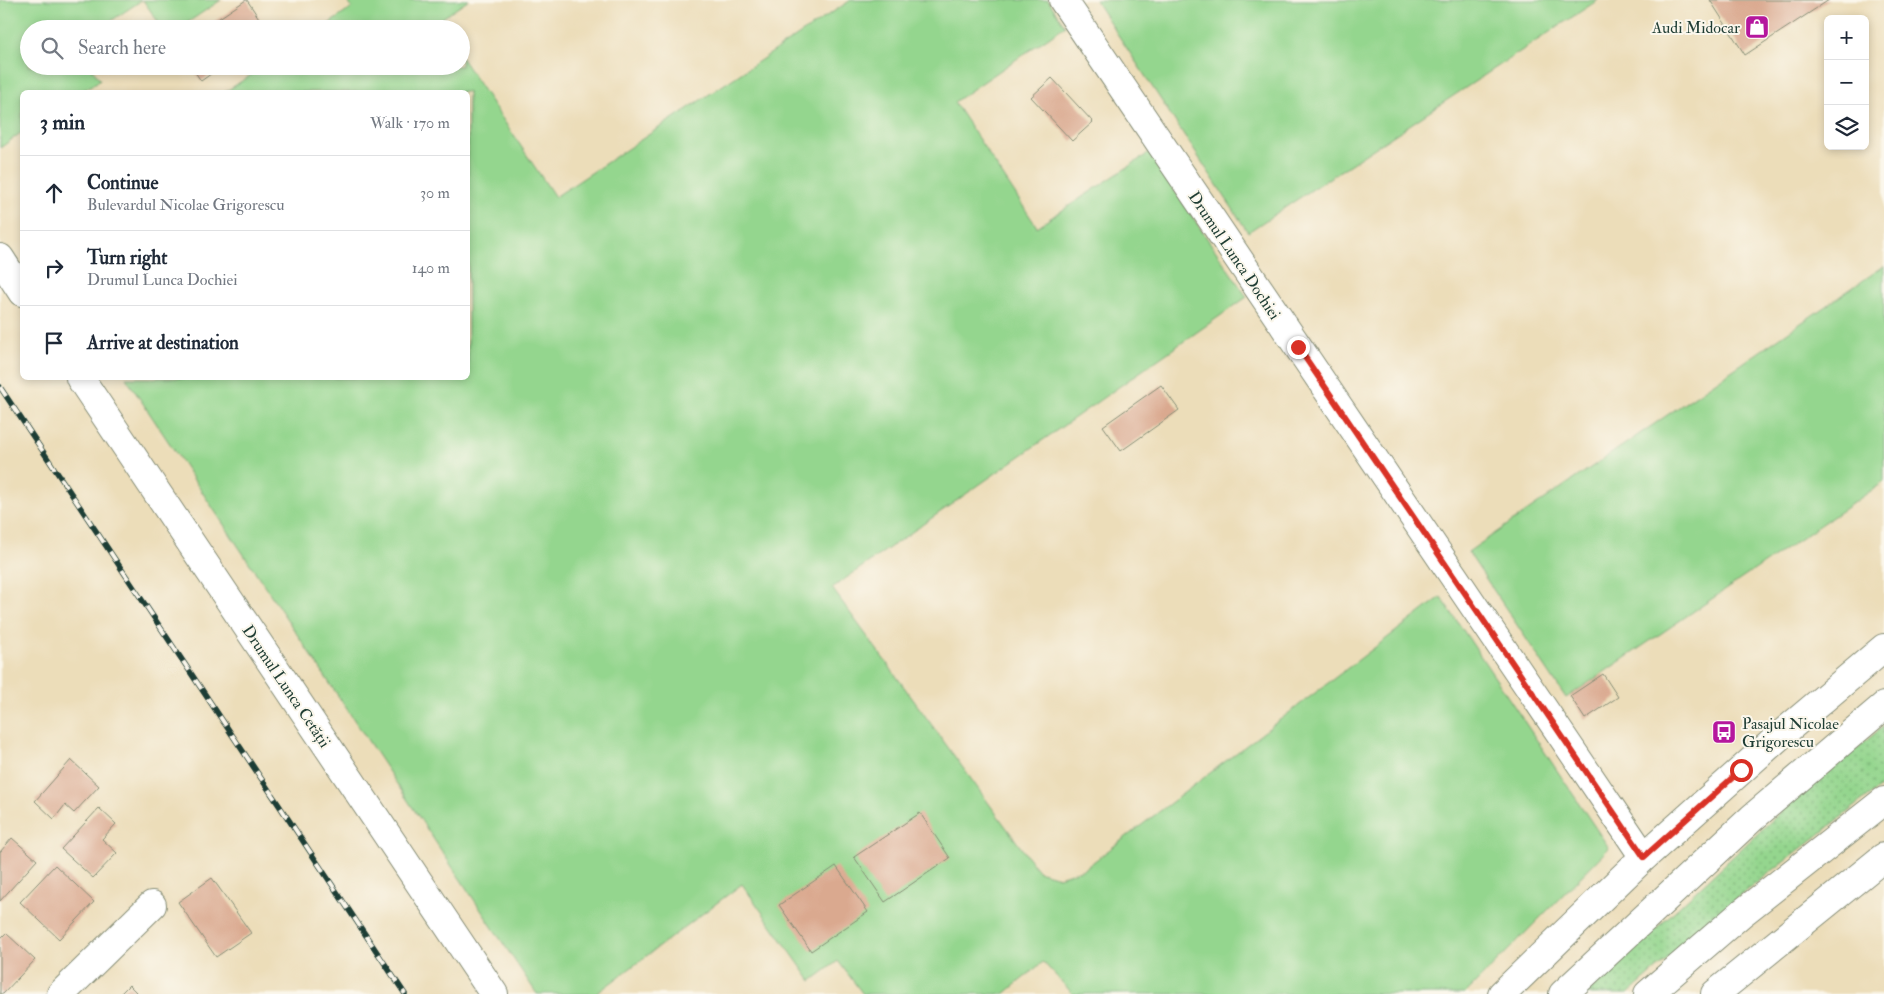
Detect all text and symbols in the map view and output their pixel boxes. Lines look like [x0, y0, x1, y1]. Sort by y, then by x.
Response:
shop icon: Audi Midocar [1744, 14, 1770, 40]
map controls [1824, 15, 1869, 150]
button: + [1824, 15, 1869, 60]
place label: Audi Midocar [1651, 18, 1740, 38]
search box [20, 20, 470, 75]
icon: search [38, 34, 66, 62]
text: Search here [78, 36, 166, 60]
button: − [1824, 60, 1869, 105]
button: layers [1824, 105, 1869, 150]
text: 3 min [40, 109, 85, 136]
text: Walk · 170 m [370, 113, 450, 133]
text: Continue [87, 171, 158, 195]
icon: ahead [40, 179, 68, 207]
text: 30 m [420, 183, 450, 203]
street label: Drumul Lunca Dochiei [1184, 188, 1285, 324]
text: Bulevardul Nicolae Grigorescu [87, 195, 285, 215]
text: Turn right [87, 246, 167, 270]
icon: right [40, 254, 68, 282]
text: 140 m [412, 258, 450, 278]
text: Drumul Lunca Dochiei [87, 270, 237, 290]
icon: arrive [40, 329, 68, 357]
text: Arrive at destination [87, 331, 239, 355]
route end [1287, 336, 1310, 359]
street label: Drumul Lunca Cetății [238, 621, 335, 752]
place label: Pasajul Nicolae Grigorescu [1742, 714, 1839, 752]
bus stop icon: Pasajul Nicolae Grigorescu [1711, 719, 1737, 745]
route start [1730, 759, 1753, 782]

